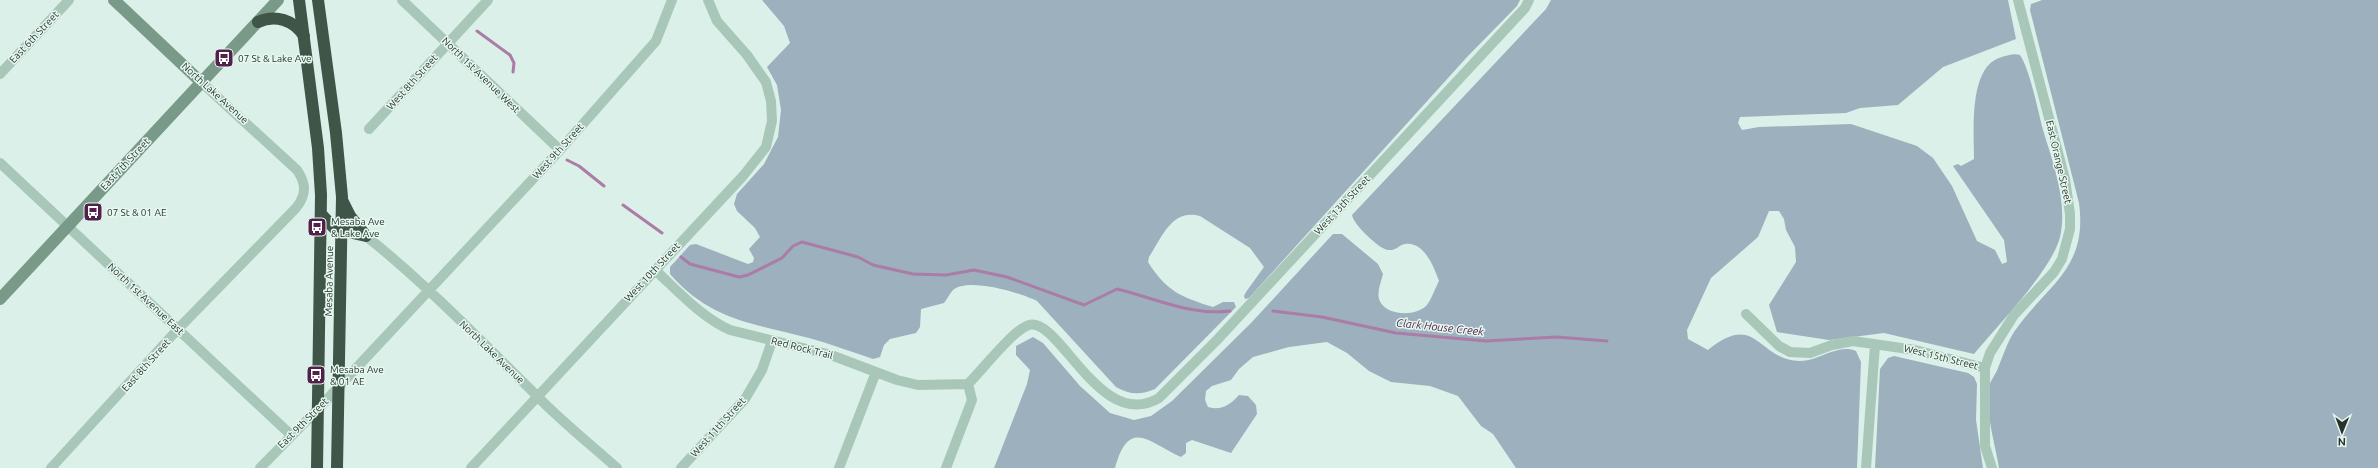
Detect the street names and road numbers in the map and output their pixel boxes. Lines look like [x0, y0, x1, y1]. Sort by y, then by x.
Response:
street label: East 6th Street [7, 9, 61, 65]
street label: North 1st Avenue West [440, 35, 522, 115]
street label: West 8th Street [384, 52, 440, 112]
street label: North Lake Avenue [180, 60, 250, 126]
street label: East Orange Street [2044, 119, 2074, 205]
street label: West 9th Street [530, 121, 586, 181]
street label: East 7th Street [98, 136, 152, 192]
street label: West 13th Street [1312, 173, 1372, 237]
street label: West 10th Street [622, 240, 682, 304]
street label: Mesaba Avenue [323, 246, 335, 316]
street label: North 1st Avenue East [106, 261, 186, 337]
street label: North Lake Avenue [457, 318, 527, 386]
street label: Red Rock Trail [770, 335, 834, 361]
street label: East 8th Street [120, 336, 172, 394]
street label: West 15th Street [1903, 342, 1979, 372]
street label: East 9th Street [275, 395, 331, 451]
street label: West 11th Street [688, 395, 748, 459]

